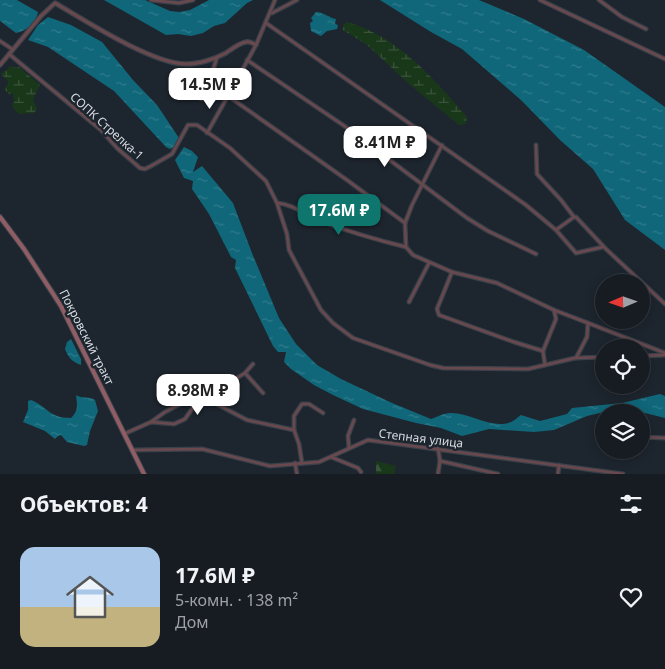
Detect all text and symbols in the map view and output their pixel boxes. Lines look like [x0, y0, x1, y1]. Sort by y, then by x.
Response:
pin: 14.5M ₽ [164, 68, 256, 110]
text: 14.5M ₽ [180, 73, 240, 95]
street label: СОПК Стрелка-1 [66, 88, 148, 164]
pin: 8.41M ₽ [339, 126, 431, 168]
text: 8.41M ₽ [355, 131, 415, 153]
pin: 17.6M ₽ [293, 194, 385, 236]
text: 17.6M ₽ [309, 199, 369, 221]
north arrow [595, 274, 650, 329]
map controls [595, 274, 650, 459]
street label: Покровский тракт [56, 286, 119, 388]
button: locate [595, 339, 650, 394]
pin: 8.98M ₽ [152, 374, 244, 416]
text: 8.98M ₽ [168, 379, 228, 401]
button: layers [595, 404, 650, 459]
street label: Степная улица [378, 424, 464, 452]
text: Объектов: 4 [20, 490, 148, 518]
icon: filters [617, 490, 645, 518]
text: 17.6M ₽ [175, 561, 255, 589]
icon: home [60, 567, 120, 627]
icon: heart [617, 583, 645, 611]
text: 5-комн. · 138 m² [175, 589, 298, 611]
text: Дом [175, 611, 208, 633]

